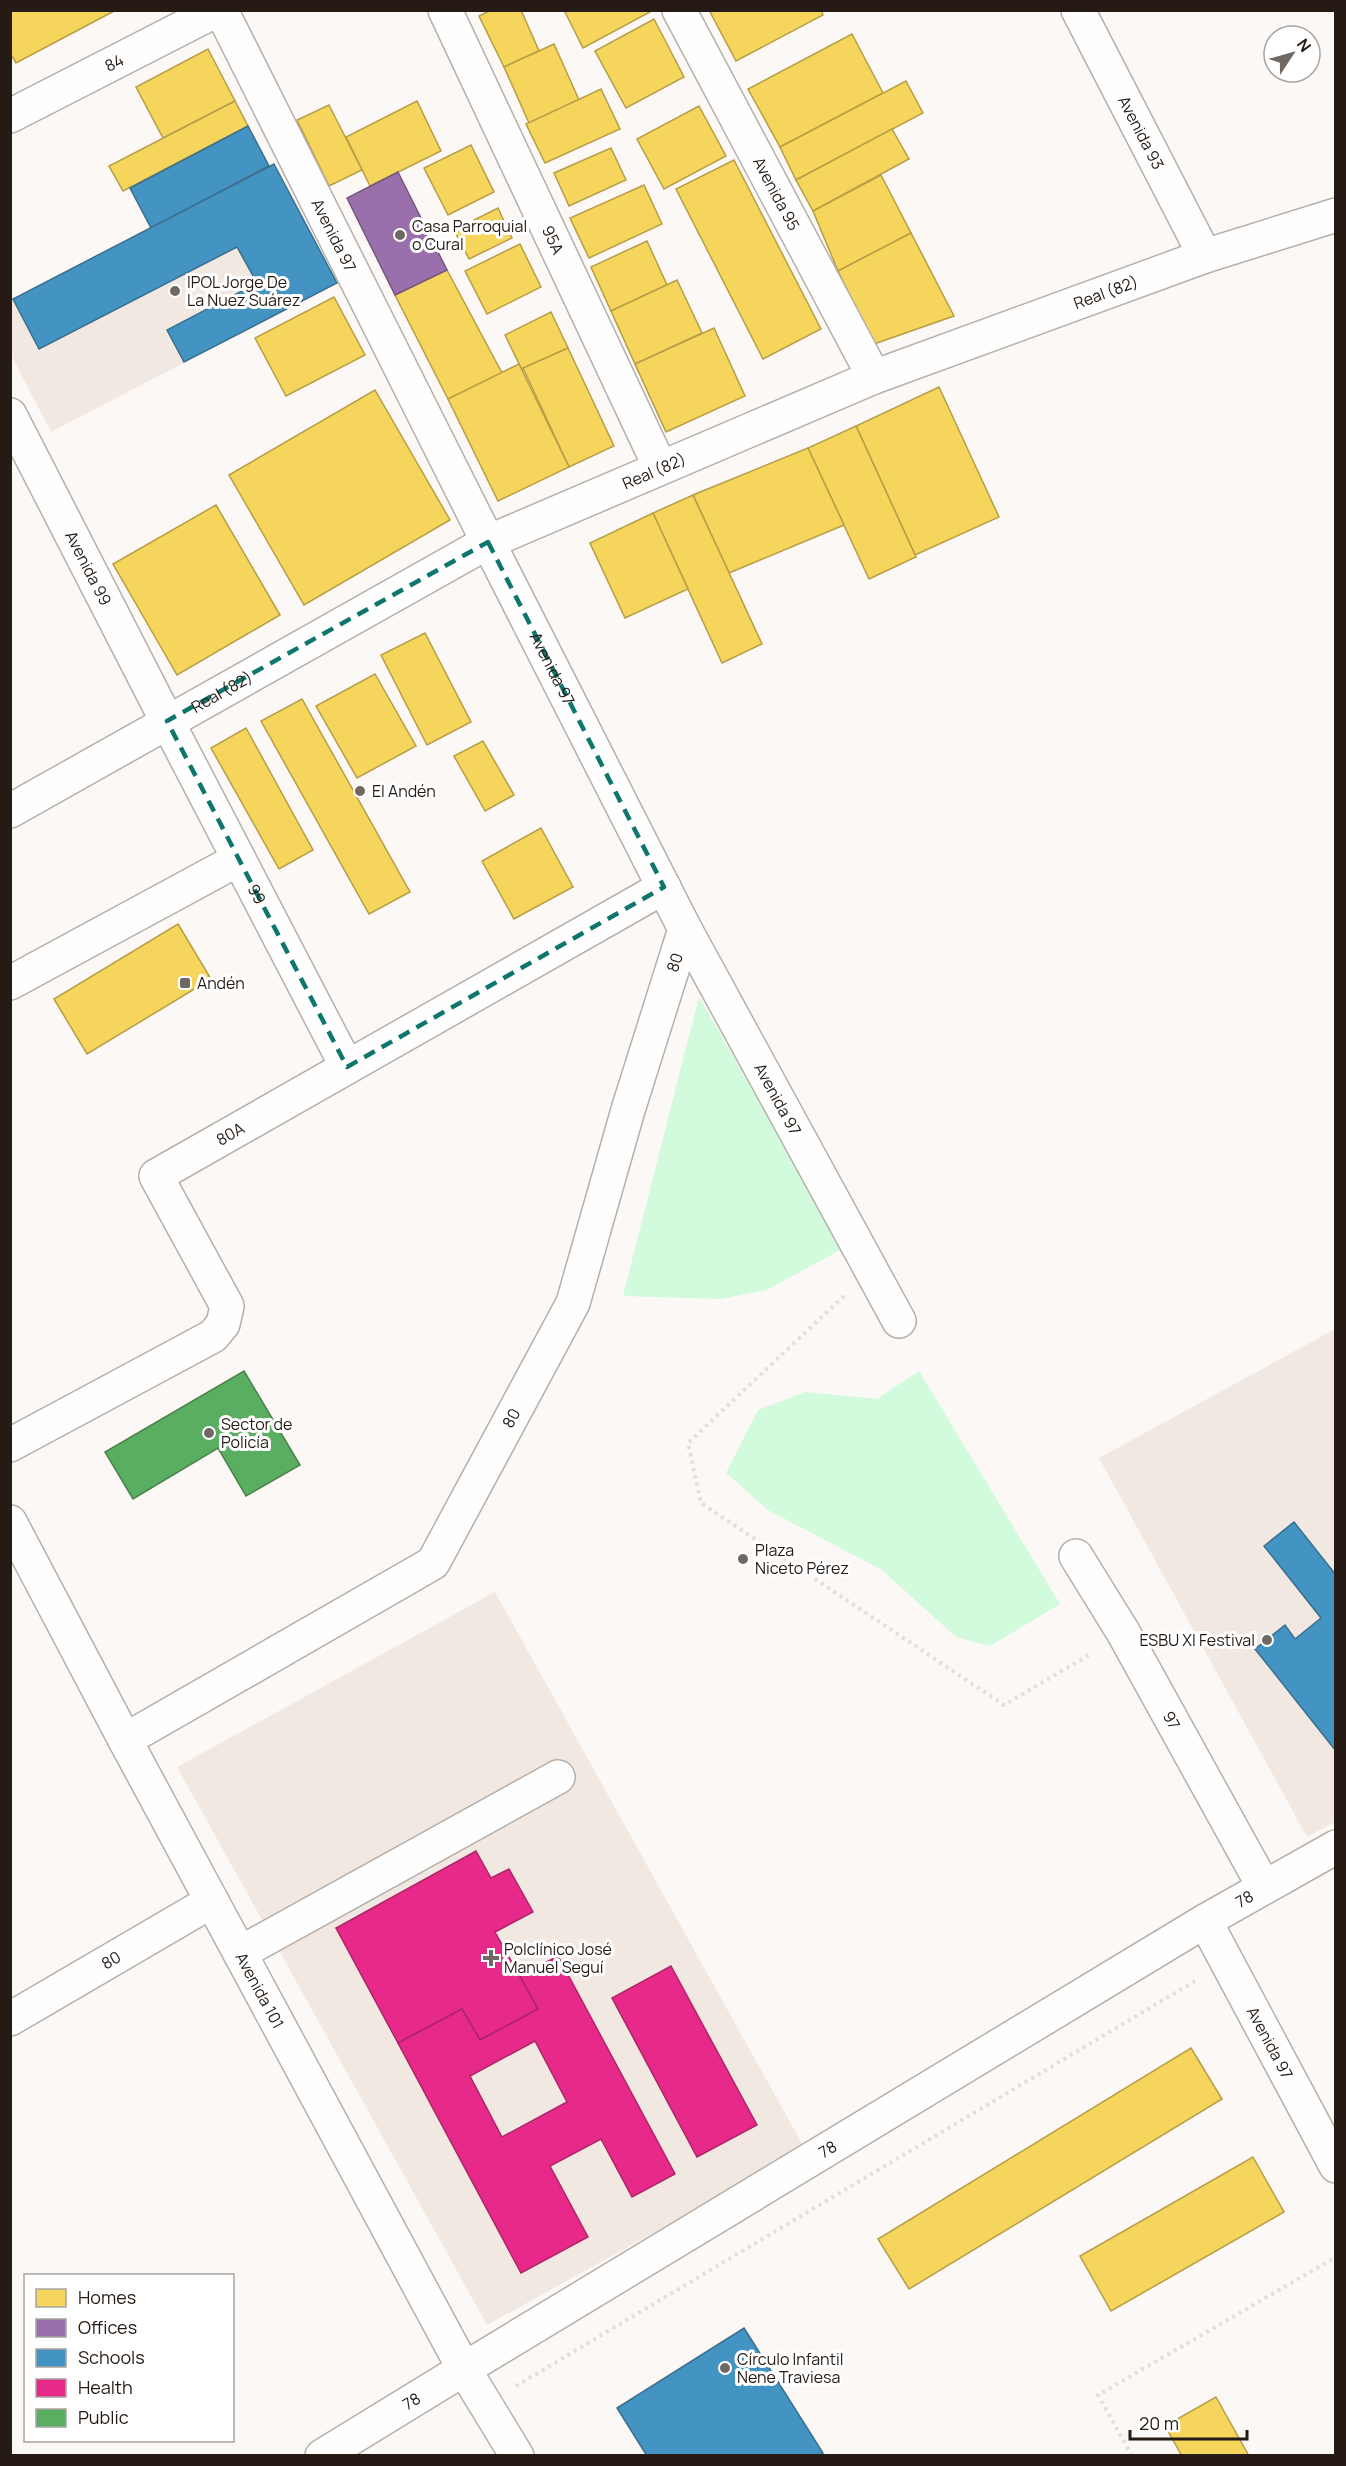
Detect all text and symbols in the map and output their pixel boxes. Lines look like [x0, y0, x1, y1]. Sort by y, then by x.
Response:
north arrow [1262, 24, 1322, 84]
text: N [1292, 34, 1316, 56]
street label: 84 [101, 49, 127, 77]
street label: Avenida 93 [1113, 92, 1169, 173]
street label: Avenida 95 [748, 153, 805, 234]
street label: Avenida 97 [306, 195, 362, 275]
place label: Casa Parroquial o Cural [412, 215, 527, 255]
street label: 95A [537, 222, 569, 258]
marker: Casa Parroquial o Cural [393, 228, 407, 242]
street label: Real (82) [1070, 270, 1141, 314]
place label: IPOL Jorge De La Nuez Suárez [187, 271, 300, 311]
marker: IPOL Jorge De La Nuez Suárez [168, 284, 182, 298]
street label: Real (82) [619, 448, 689, 494]
street label: Avenida 99 [60, 527, 117, 609]
street label: Avenida 97 [525, 628, 580, 709]
street label: Real (82) [187, 666, 256, 718]
place label: El Andén [372, 780, 436, 802]
marker: El Andén [353, 784, 367, 798]
street label: 99 [243, 880, 271, 908]
street label: 80 [661, 950, 688, 975]
place label: Andén [197, 972, 245, 994]
marker: Andén [178, 976, 192, 990]
street label: Avenida 97 [749, 1059, 806, 1139]
street label: 80A [212, 1117, 248, 1151]
street label: 80 [497, 1404, 525, 1432]
place label: Sector de Policía [221, 1413, 292, 1453]
marker: Sector de Policía [202, 1426, 216, 1440]
place label: Plaza Niceto Pérez [755, 1539, 849, 1579]
marker: Plaza Niceto Pérez [736, 1552, 750, 1566]
place label: ESBU XI Festival [1140, 1629, 1255, 1651]
marker: ESBU XI Festival [1260, 1633, 1274, 1647]
street label: 97 [1158, 1707, 1186, 1733]
street label: 78 [1231, 1885, 1257, 1913]
place label: Polclínico José Manuel Seguí [504, 1938, 612, 1978]
street label: 80 [97, 1946, 125, 1974]
street label: Avenida 101 [230, 1948, 289, 2032]
marker: Polclínico José Manuel Seguí [482, 1949, 500, 1967]
street label: Avenida 97 [1242, 2003, 1298, 2083]
street label: 78 [815, 2135, 841, 2163]
legend [24, 2274, 234, 2442]
text: Homes [78, 2285, 136, 2309]
text: Offices [78, 2315, 137, 2339]
text: Schools [78, 2345, 145, 2369]
place label: Círculo Infantil Nene Traviesa [737, 2348, 844, 2388]
marker: Círculo Infantil Nene Traviesa [718, 2361, 732, 2375]
text: Health [78, 2375, 133, 2399]
street label: 78 [398, 2387, 425, 2415]
scale bar [1130, 2403, 1247, 2441]
text: Public [78, 2405, 129, 2429]
text: 20 m [1139, 2411, 1179, 2435]

